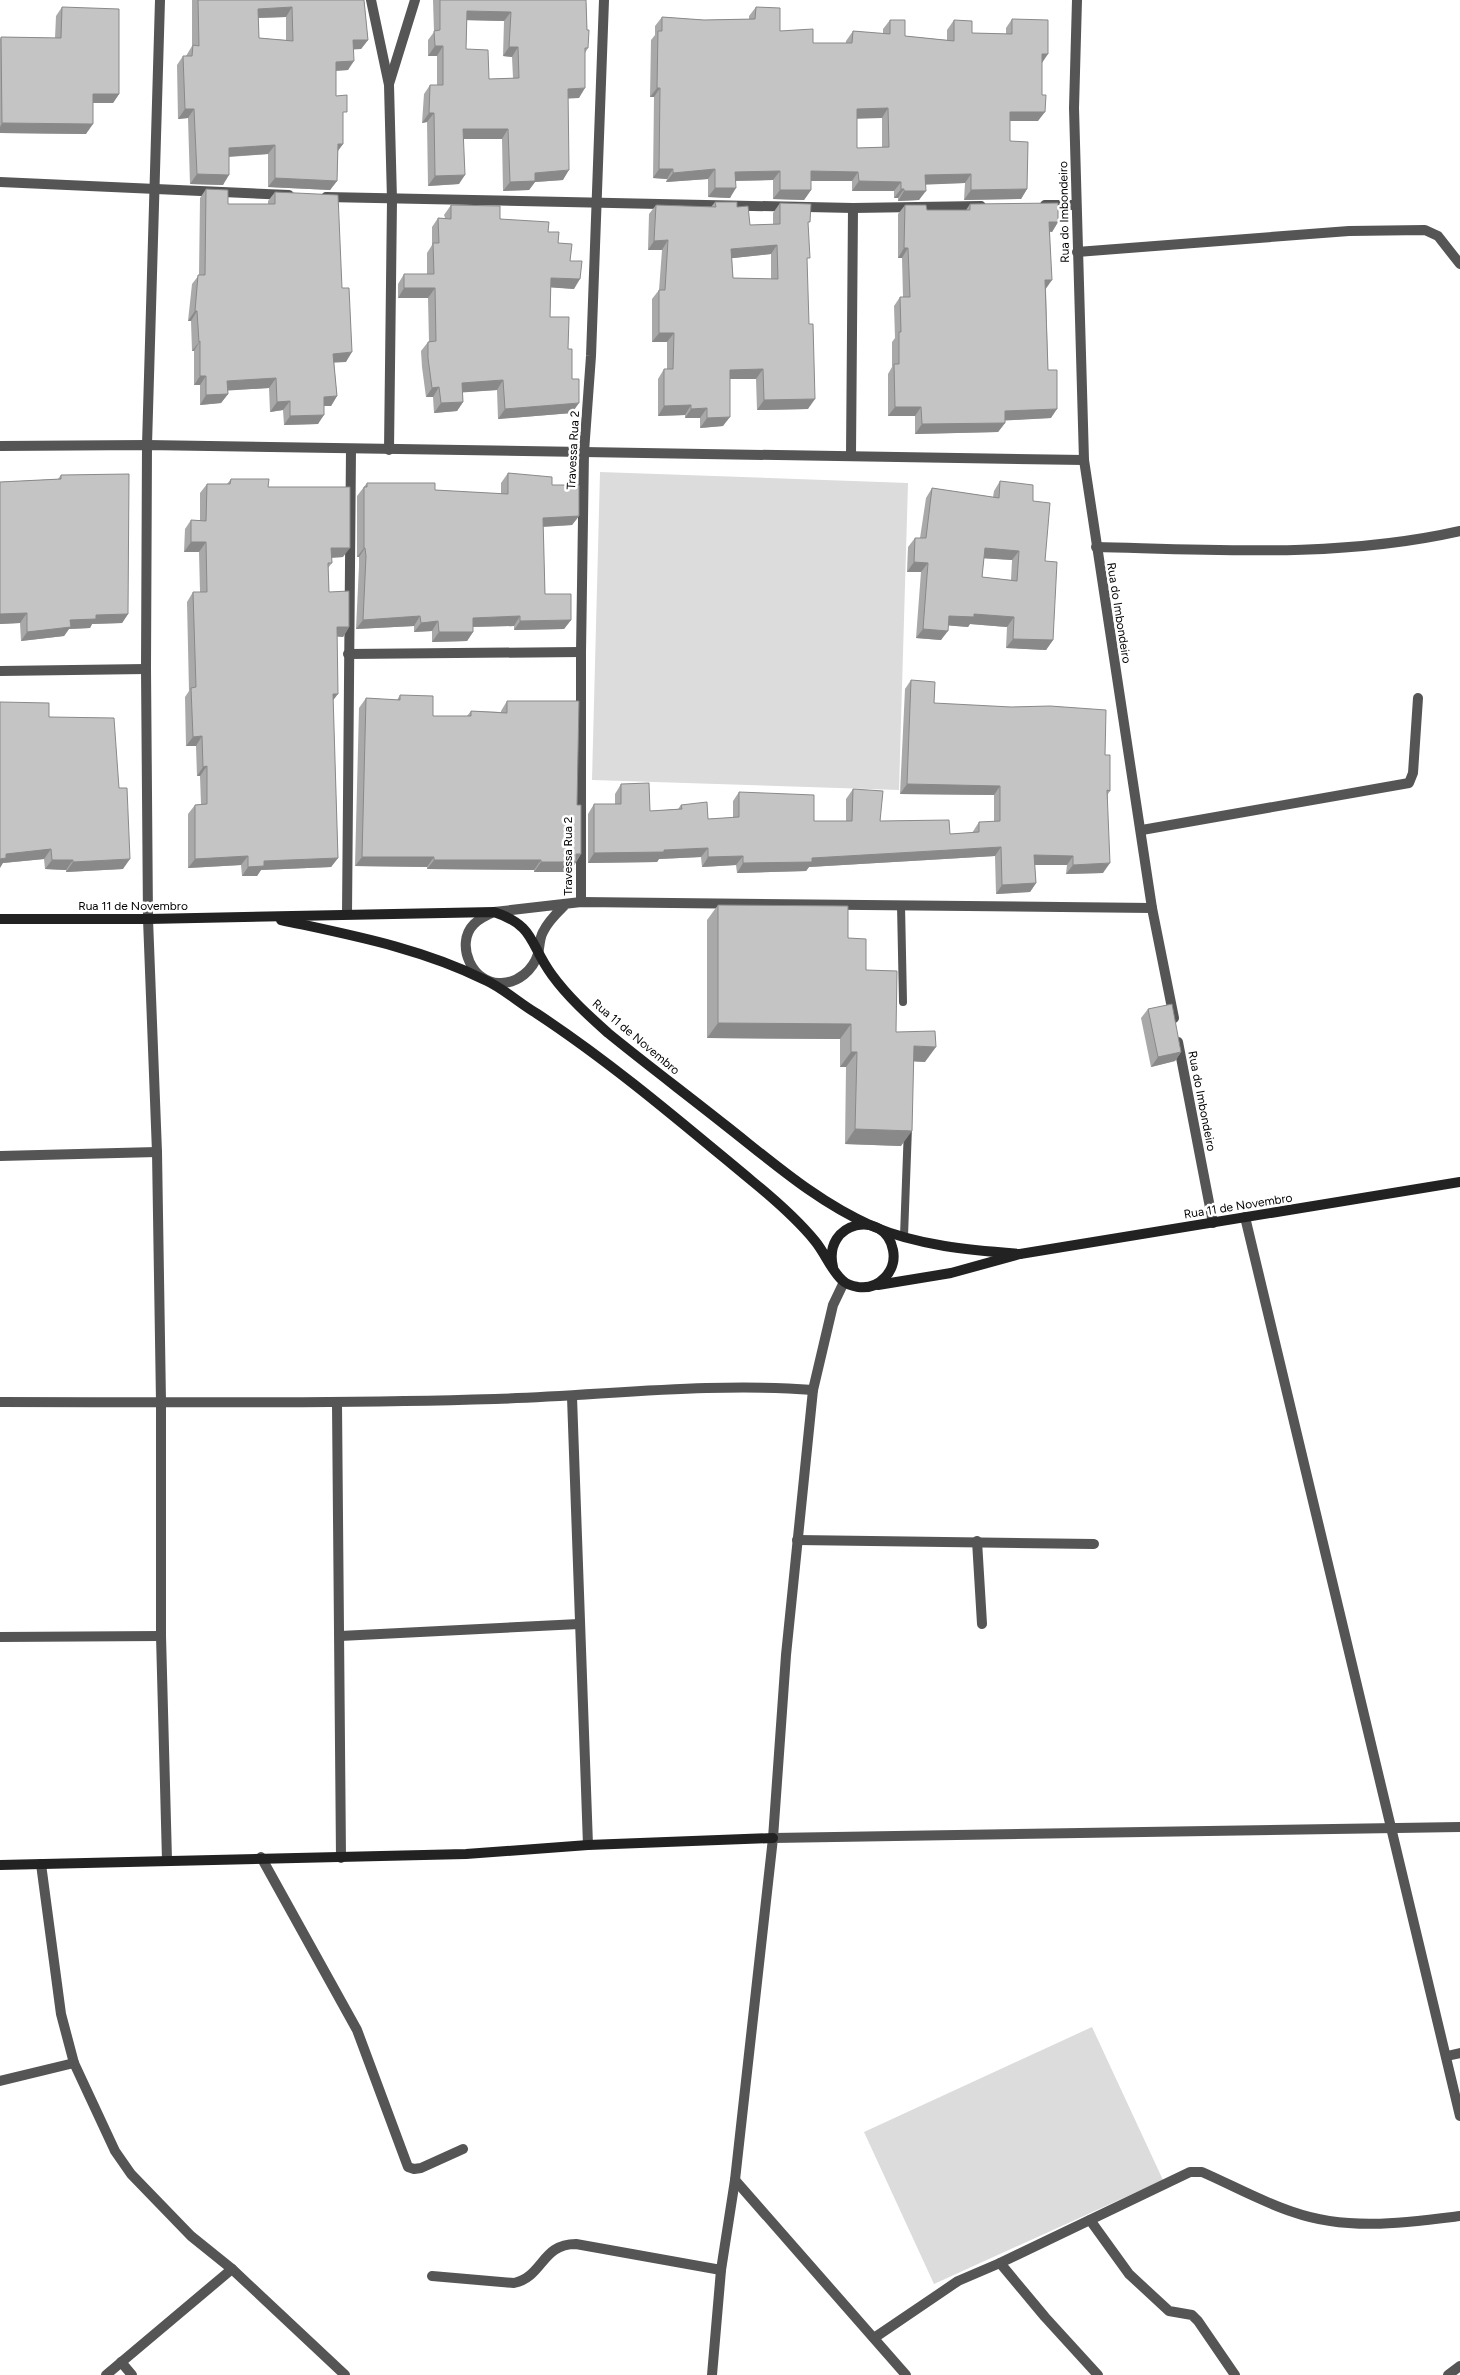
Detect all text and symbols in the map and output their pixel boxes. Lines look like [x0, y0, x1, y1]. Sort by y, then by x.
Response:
street label: Rua do Imbondeiro [1056, 161, 1072, 263]
street label: Travessa Rua 2 [564, 410, 582, 490]
street label: Rua do Imbondeiro [1104, 562, 1134, 664]
street label: Travessa Rua 2 [561, 816, 575, 896]
street label: Rua 11 de Novembro [78, 899, 188, 913]
street label: Rua 11 de Novembro [589, 996, 683, 1078]
street label: Rua do Imbondeiro [1185, 1050, 1219, 1152]
street label: Rua 11 de Novembro [1183, 1190, 1293, 1221]

